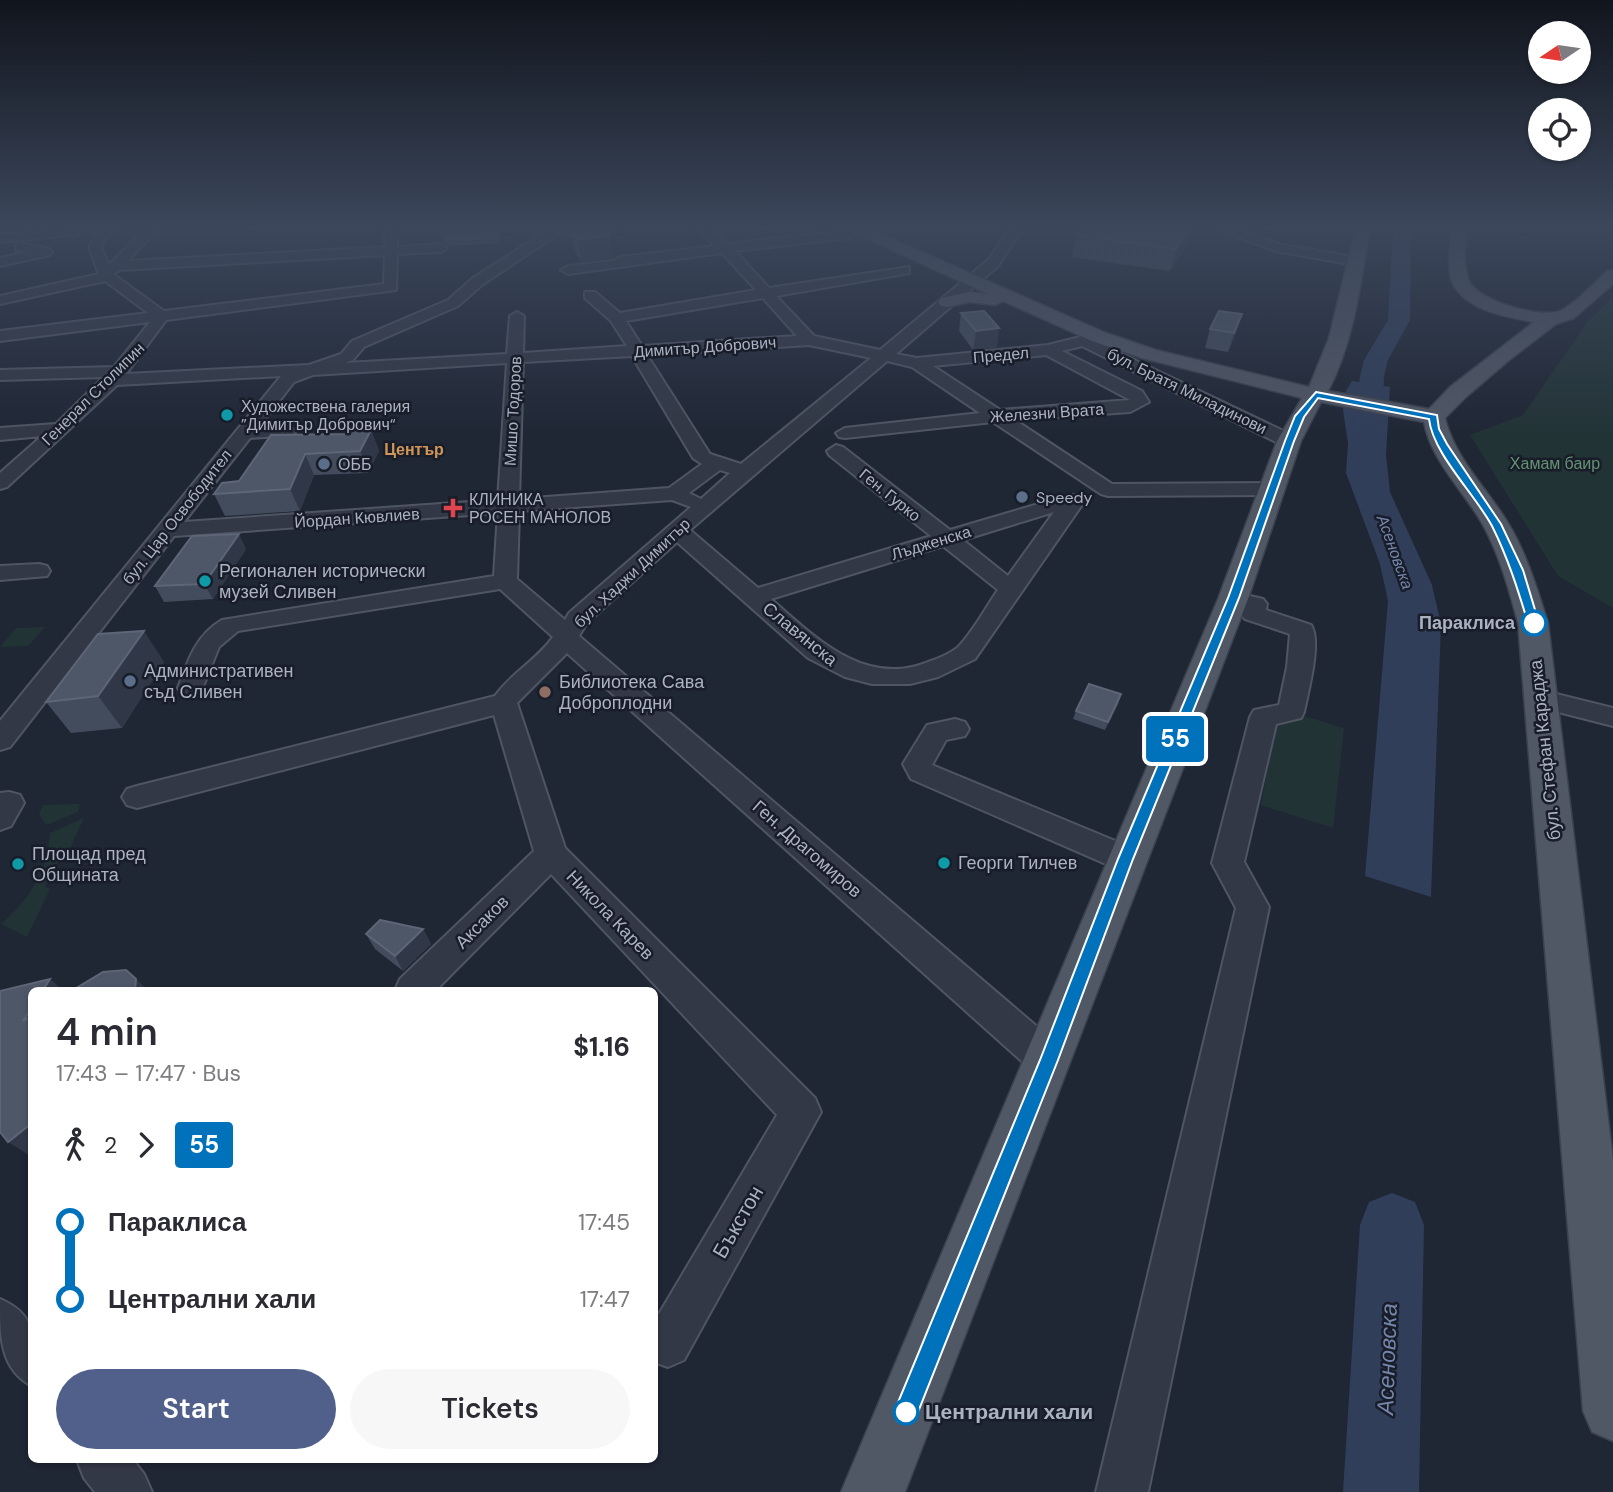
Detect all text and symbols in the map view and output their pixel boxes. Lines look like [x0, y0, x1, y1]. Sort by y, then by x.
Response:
north arrow [1528, 21, 1591, 84]
map controls [1528, 21, 1591, 161]
button: locate [1528, 98, 1591, 161]
street label: Димитър Добрович [633, 332, 777, 362]
street label: Генерал Столипин [37, 338, 149, 450]
street label: Предел [972, 342, 1030, 368]
street label: бул. Братя Миладинови [1104, 343, 1270, 439]
street label: Мишо Тодоров [500, 356, 526, 466]
place label: Художествена галерия ”Димитър Добрович“ [241, 396, 410, 435]
street label: Железни Врата [989, 399, 1105, 427]
marker: Художествена галерия ”Димитър Добрович“ [219, 407, 235, 423]
district label: Център [384, 439, 444, 460]
street label: бул. Цар Освободител [118, 445, 236, 589]
park label: Хамам баир [1510, 453, 1600, 474]
place label: ОББ [338, 454, 371, 475]
marker: ОББ [316, 456, 332, 472]
street label: Ген. Гурко [855, 464, 925, 526]
place label: Speedy [1036, 487, 1093, 508]
place label: КЛИНИКА РОСЕН МАНОЛОВ [469, 489, 611, 528]
marker: Speedy [1014, 489, 1030, 505]
marker: КЛИНИКА РОСЕН МАНОЛОВ [443, 498, 463, 518]
street label: Йордан Кювлиев [294, 503, 420, 533]
water label: Асеновска [1372, 511, 1418, 592]
street label: бул. Хаджи Димитър [569, 513, 695, 633]
street label: Лъдженска [888, 521, 974, 565]
place label: Регионален исторически музей Сливен [219, 559, 426, 604]
marker: Регионален исторически музей Сливен [197, 573, 213, 589]
street label: Славянска [758, 596, 843, 672]
marker: Параклиса [1521, 610, 1547, 636]
place label: Параклиса [1419, 611, 1516, 635]
street label: бул. Стефан Караджа [1524, 658, 1566, 841]
place label: Административен съд Сливен [144, 659, 293, 704]
place label: Библиотека Сава Доброплодни [559, 670, 705, 715]
marker: Административен съд Сливен [122, 673, 138, 689]
marker: Библиотека Сава Доброплодни [537, 684, 553, 700]
line badge: 55 [1144, 716, 1206, 762]
text: 55 [1160, 723, 1190, 754]
street label: Ген. Драгомиров [747, 795, 867, 903]
place label: Площад пред Общината [32, 842, 146, 887]
place label: Георги Тилчев [958, 851, 1077, 875]
marker: Георги Тилчев [936, 855, 952, 871]
marker: Площад пред Общината [10, 856, 26, 872]
street label: Никола Карев [561, 865, 659, 965]
street label: Аксаков [450, 890, 514, 954]
text: 4 min [56, 1007, 158, 1057]
text: $1.16 [573, 1030, 630, 1064]
text: 17:43 – 17:47 · Bus [56, 1058, 241, 1088]
icon: walk [56, 1126, 94, 1164]
icon: forward [127, 1126, 165, 1164]
text: 55 [189, 1129, 219, 1160]
text: 2 [104, 1130, 117, 1160]
street label: Бъкстон [706, 1181, 770, 1263]
text: Параклиса [108, 1205, 247, 1239]
text: 17:45 [578, 1207, 630, 1237]
text: Централни хали [108, 1282, 316, 1316]
text: 17:47 [580, 1284, 630, 1314]
water label: Асеновска [1370, 1303, 1404, 1417]
button: Start [56, 1369, 336, 1449]
button: Tickets [350, 1369, 630, 1449]
place label: Централни хали [925, 1398, 1093, 1426]
marker: Централни хали [893, 1399, 919, 1425]

